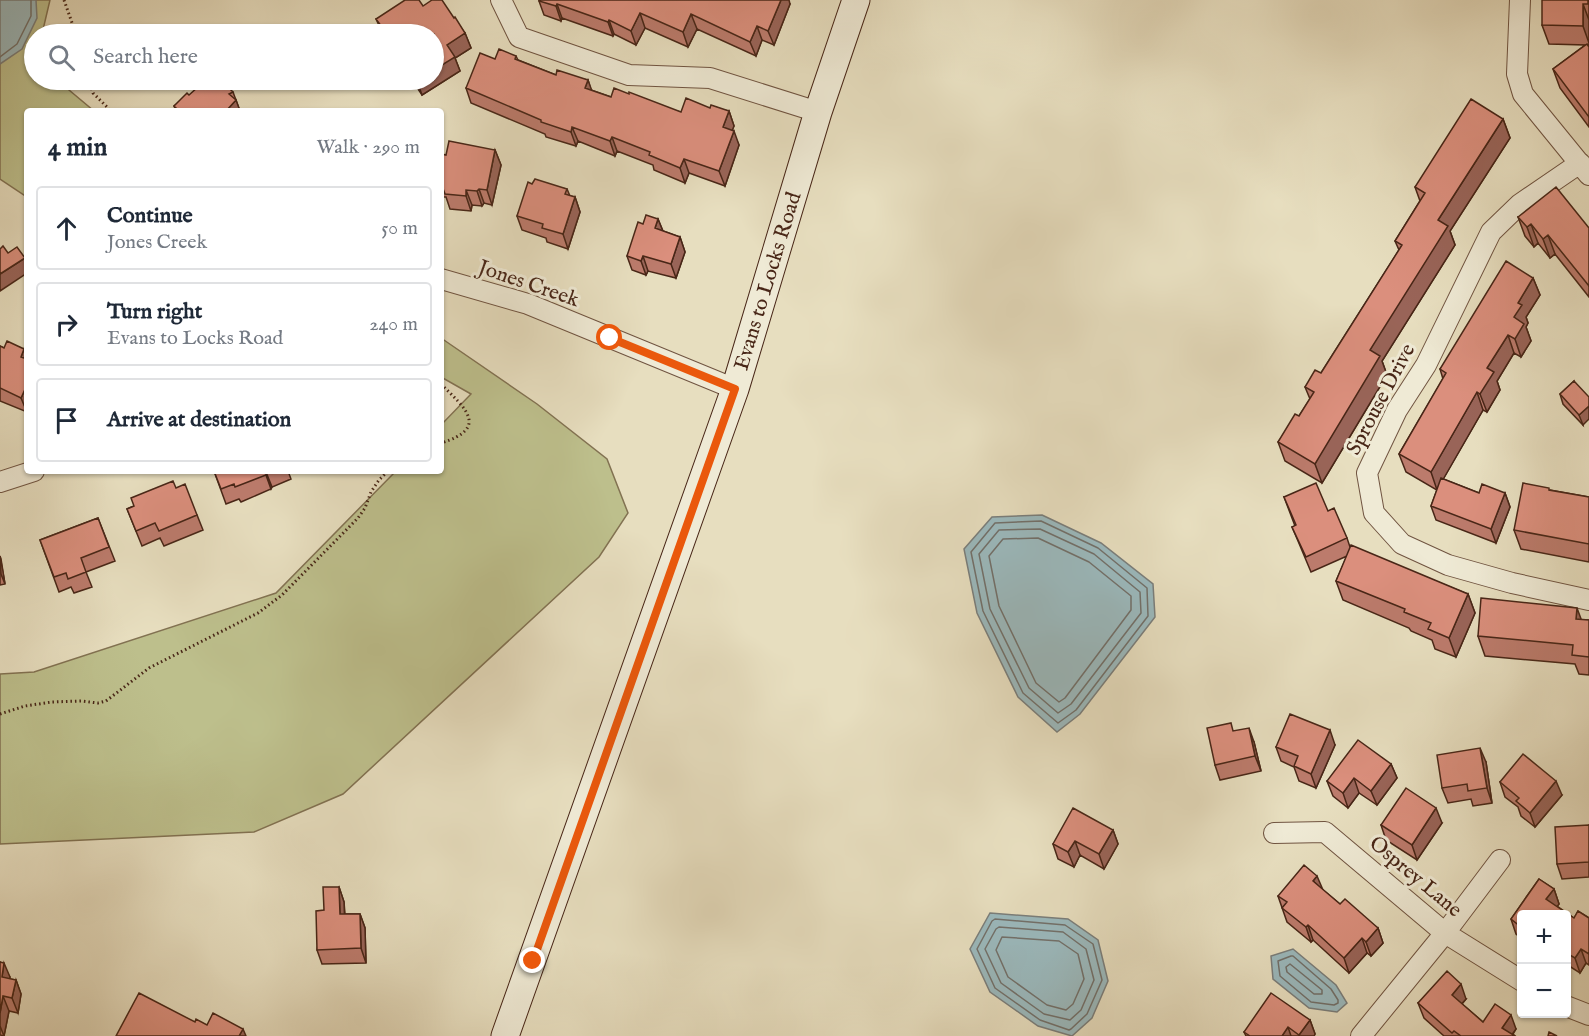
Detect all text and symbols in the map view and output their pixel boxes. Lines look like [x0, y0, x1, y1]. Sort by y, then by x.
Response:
search box [24, 24, 444, 90]
icon: search [45, 41, 78, 74]
text: Search here [93, 43, 198, 71]
text: 4 min [48, 131, 107, 164]
text: Walk · 290 m [316, 135, 420, 160]
street label: Evans to Locks Road [728, 188, 809, 374]
text: Continue [107, 202, 193, 230]
icon: ahead [50, 212, 83, 245]
text: 50 m [381, 216, 418, 241]
text: Jones Creek [107, 230, 207, 255]
street label: Jones Creek [472, 254, 583, 315]
text: Turn right [107, 298, 202, 326]
icon: right [50, 308, 83, 341]
text: 240 m [369, 312, 418, 337]
route start [596, 324, 622, 350]
text: Evans to Locks Road [107, 326, 283, 351]
street label: Sprouse Drive [1341, 339, 1422, 460]
icon: arrive [50, 404, 83, 437]
text: Arrive at destination [107, 406, 291, 434]
street label: Osprey Lane [1363, 830, 1467, 924]
map controls [1517, 910, 1571, 1018]
button: + [1517, 910, 1571, 964]
route end [519, 947, 545, 973]
button: − [1517, 964, 1571, 1018]

